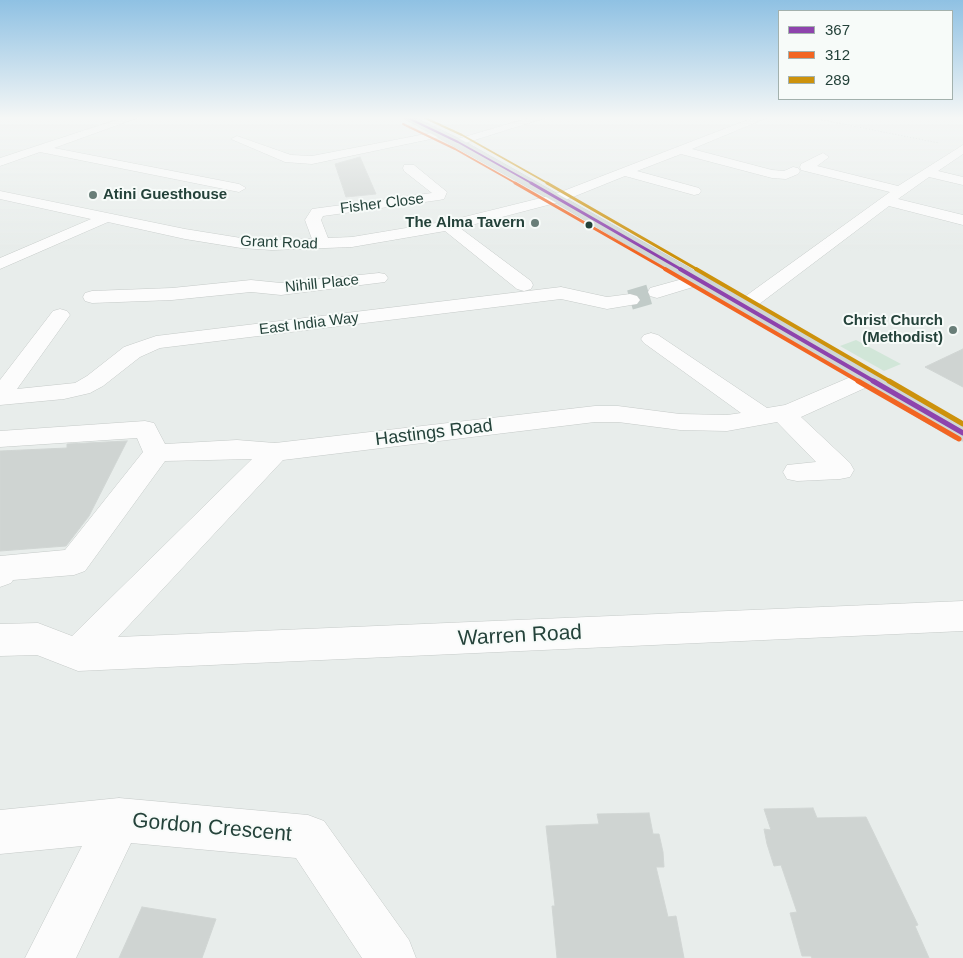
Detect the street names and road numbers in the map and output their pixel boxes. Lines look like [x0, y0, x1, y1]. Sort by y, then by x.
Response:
street label: Fisher Close [339, 190, 425, 218]
street label: Grant Road [240, 233, 318, 253]
street label: Nihill Place [284, 271, 360, 297]
street label: East India Way [258, 309, 360, 339]
street label: Hastings Road [374, 415, 494, 451]
street label: Warren Road [457, 620, 583, 652]
street label: Gordon Crescent [131, 808, 293, 848]

